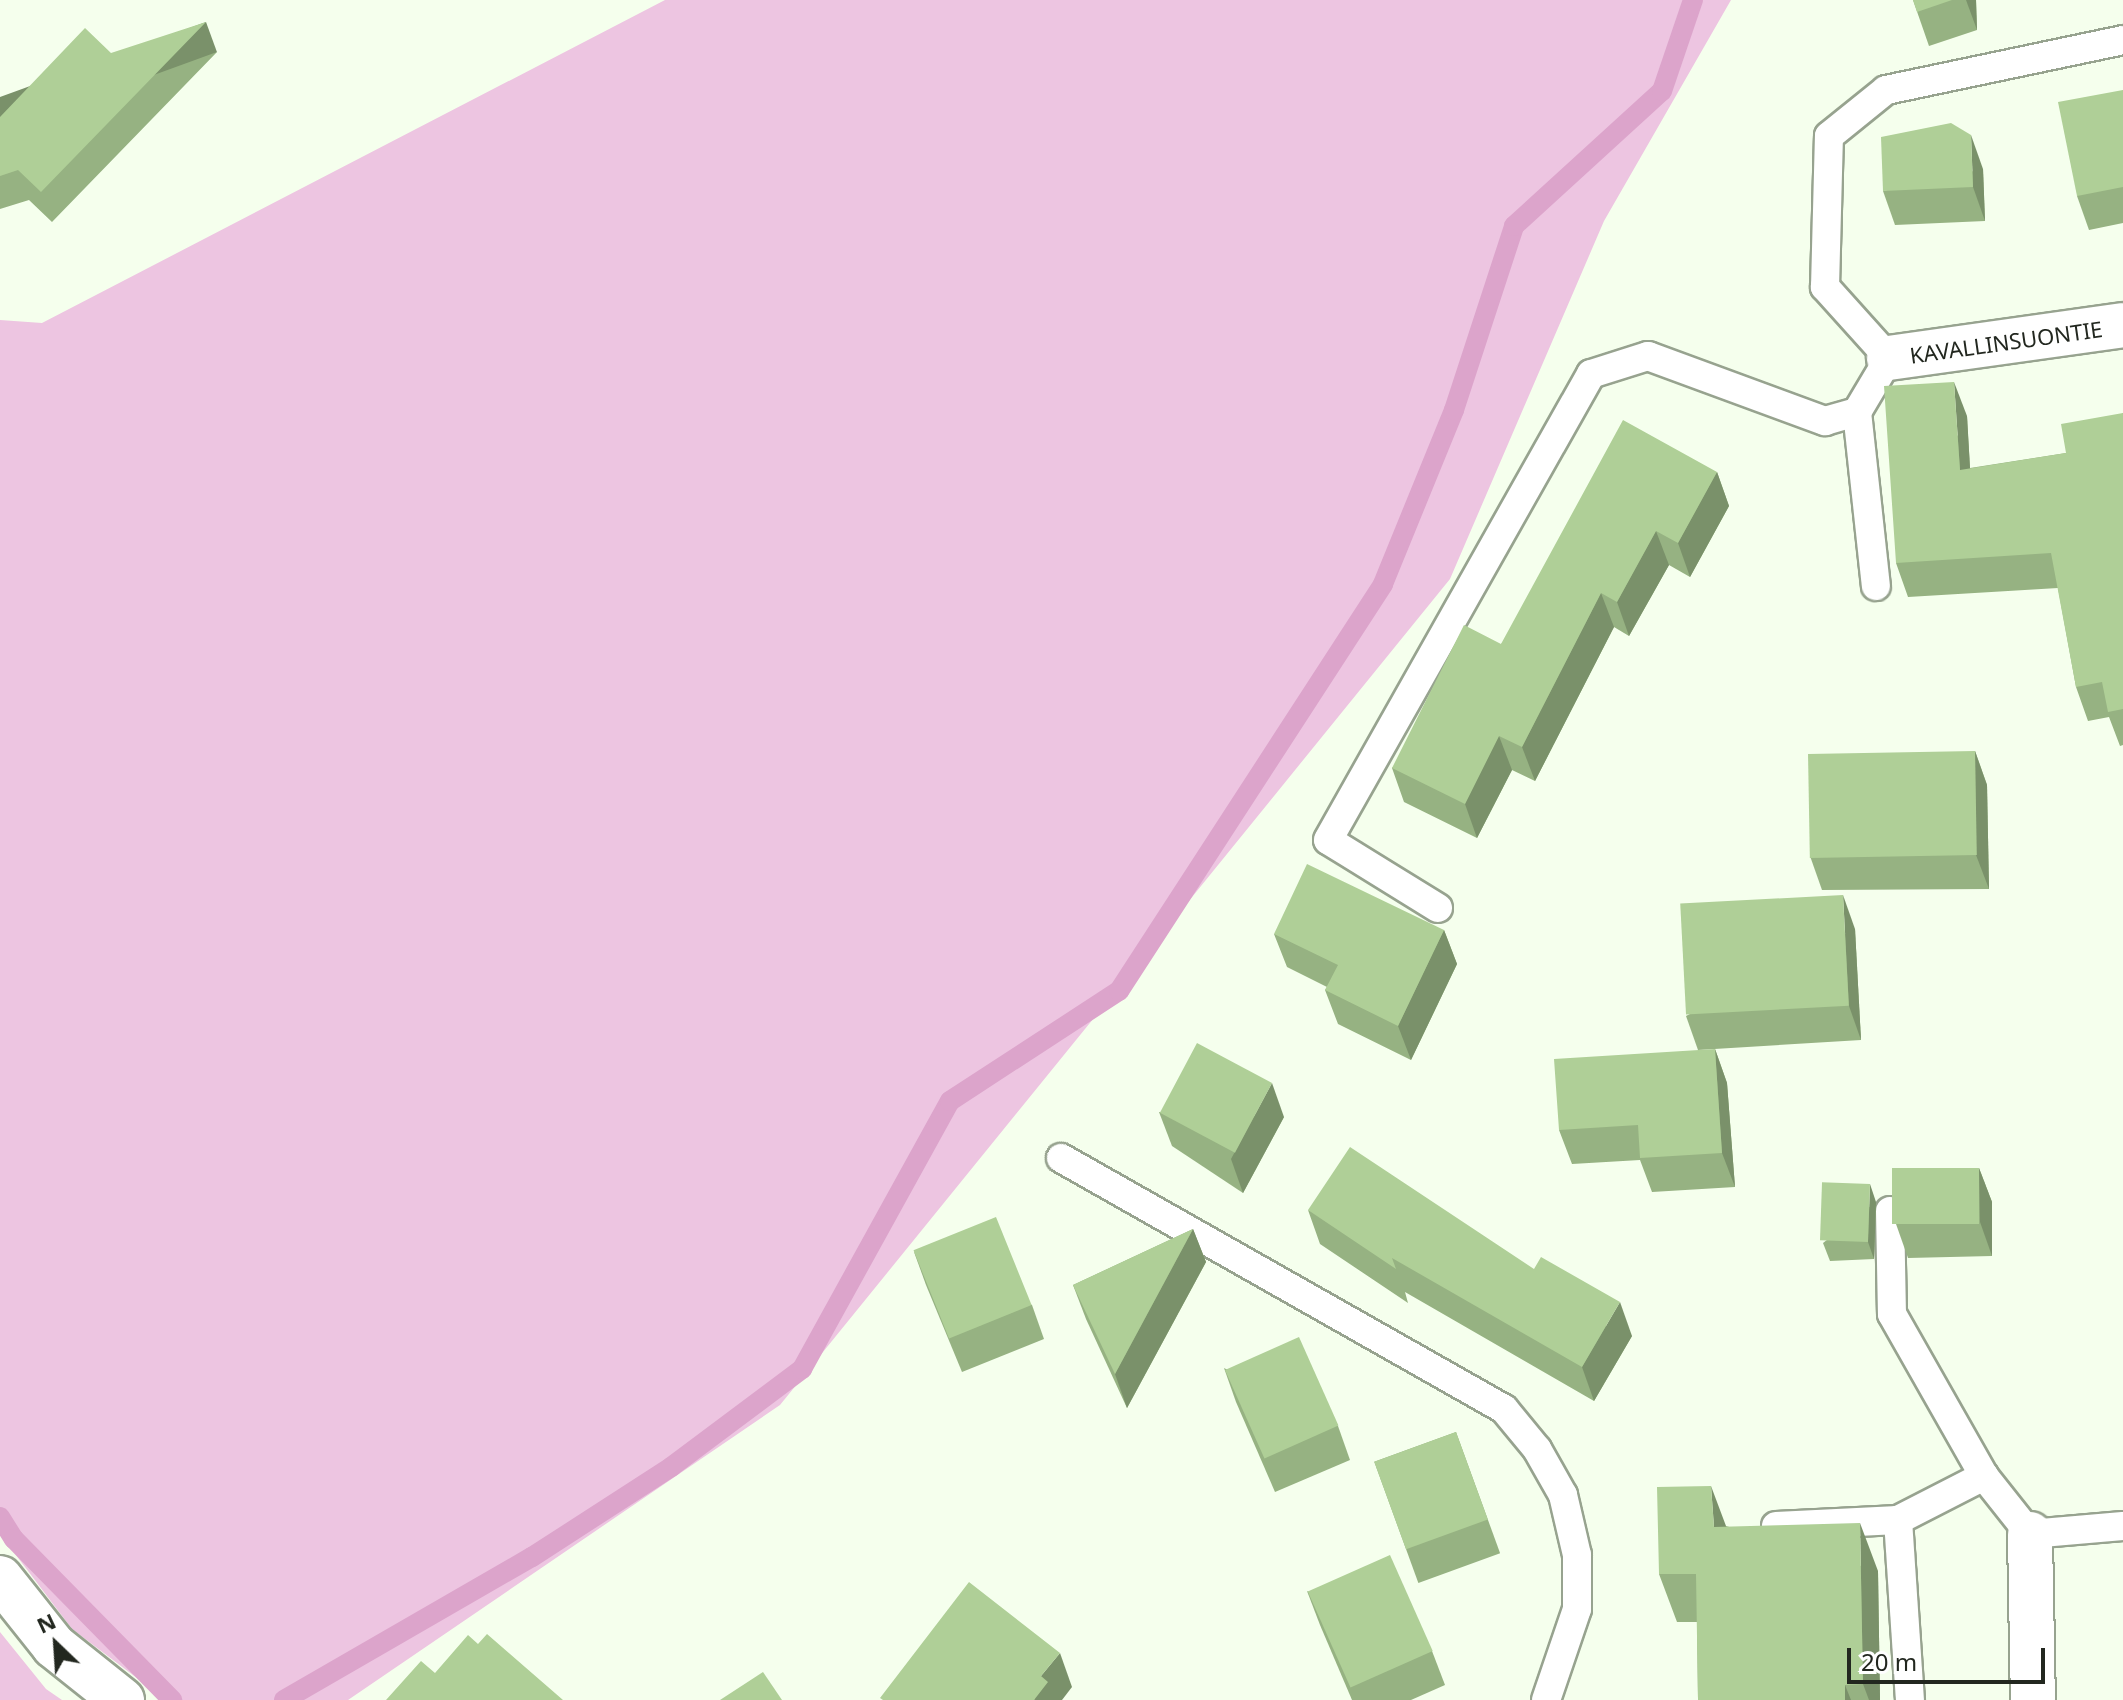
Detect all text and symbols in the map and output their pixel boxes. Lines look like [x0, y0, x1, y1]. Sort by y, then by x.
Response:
street label: KAVALLINSUONTIE [1908, 315, 2104, 369]
north arrow [16, 1604, 96, 1684]
text: N [31, 1605, 60, 1640]
scale bar [1851, 1632, 2049, 1682]
text: 20 m [1861, 1645, 1917, 1678]

